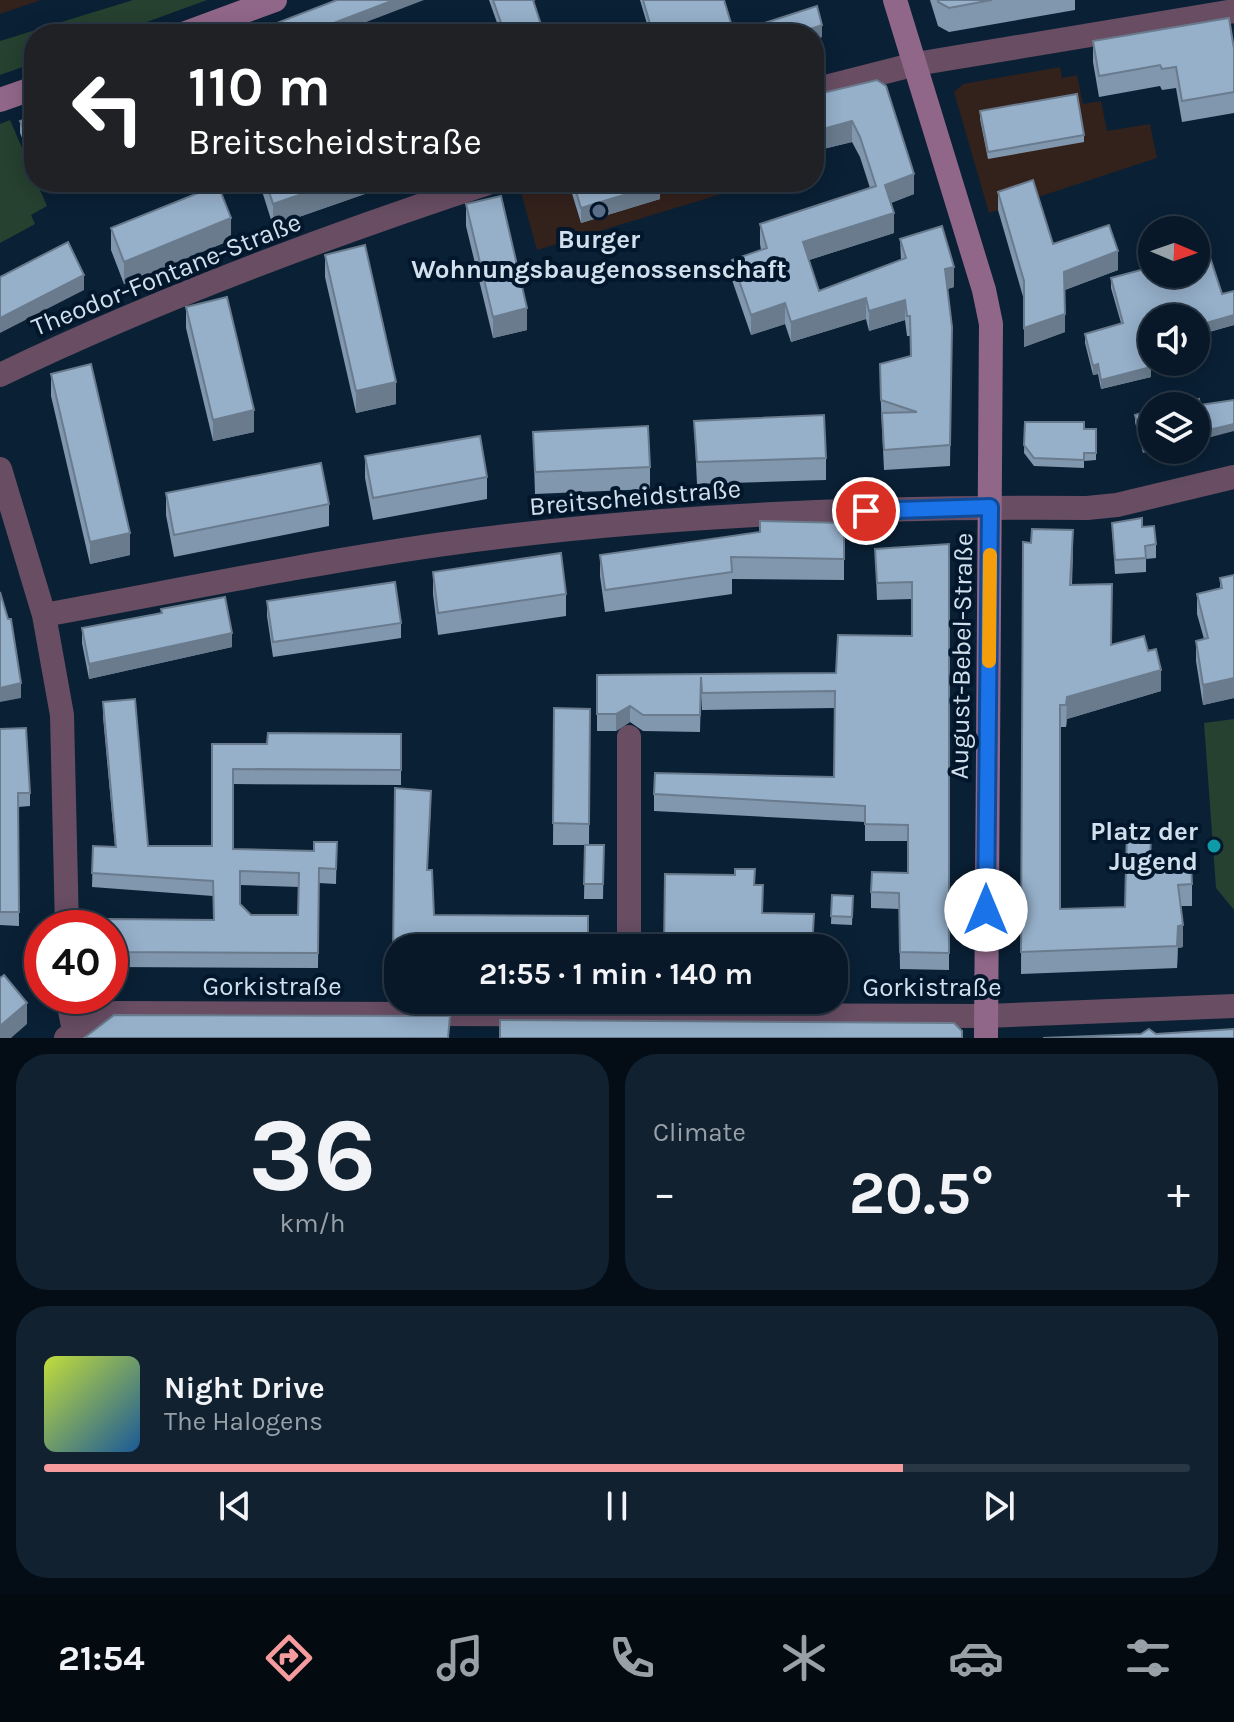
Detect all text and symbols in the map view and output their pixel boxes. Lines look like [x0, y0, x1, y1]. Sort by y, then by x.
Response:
text: 110 m [188, 54, 331, 119]
icon: left [56, 56, 160, 160]
text: Breitscheidstraße [188, 121, 482, 163]
marker: Burger Wohnungsbaugenossenschaft [590, 202, 608, 220]
street label: Theodor-Fontane-Straße [27, 206, 305, 343]
north arrow [1138, 216, 1210, 288]
map controls [1138, 216, 1210, 464]
place label: Burger Wohnungsbaugenossenschaft [411, 224, 787, 285]
button: sound [1138, 304, 1210, 376]
button: layers [1138, 392, 1210, 464]
street label: Breitscheidstraße [528, 473, 742, 522]
pin [832, 477, 900, 545]
icon: arrive [844, 489, 888, 533]
street label: August-Bebel-Straße [944, 532, 979, 780]
place label: Platz der Jugend [1090, 816, 1199, 877]
marker: Platz der Jugend [1205, 837, 1223, 855]
position arrow [944, 868, 1028, 952]
speed limit sign: 40 [24, 910, 128, 1014]
text: 21:55 · 1 min · 140 m [479, 956, 753, 992]
street label: Gorkistraße [202, 971, 342, 1002]
street label: Gorkistraße [862, 972, 1002, 1003]
text: 36 [249, 1095, 376, 1216]
text: Climate [653, 1117, 746, 1148]
text: 20.5° [849, 1158, 994, 1228]
text: − [653, 1168, 676, 1219]
text: + [1167, 1168, 1190, 1219]
text: km/h [280, 1208, 345, 1239]
text: Night Drive [164, 1370, 325, 1406]
text: The Halogens [164, 1406, 323, 1437]
icon: previous [213, 1484, 257, 1528]
icon: pause [595, 1484, 639, 1528]
icon: next [977, 1484, 1021, 1528]
icon: directions [261, 1630, 317, 1686]
icon: music [432, 1630, 488, 1686]
icon: phone [604, 1630, 660, 1686]
icon: climate [776, 1630, 832, 1686]
icon: car [948, 1630, 1004, 1686]
icon: filters [1120, 1630, 1176, 1686]
text: 21:54 [58, 1637, 145, 1679]

